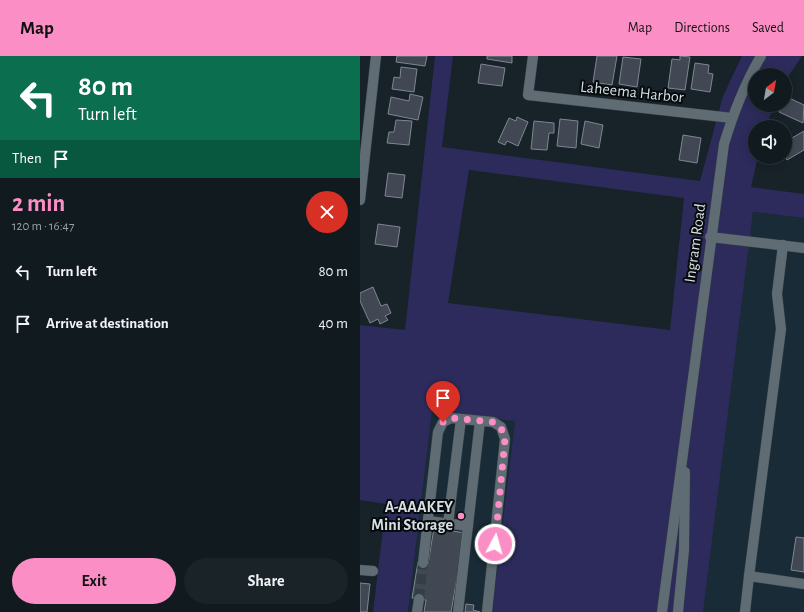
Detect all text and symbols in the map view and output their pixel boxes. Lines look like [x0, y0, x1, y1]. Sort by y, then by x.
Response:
text: Map [20, 19, 54, 38]
text: Map [628, 21, 652, 35]
text: Directions [674, 21, 730, 35]
text: Saved [752, 21, 784, 35]
north arrow [748, 68, 792, 112]
map controls [748, 68, 792, 164]
icon: left [12, 72, 64, 124]
text: 80 m [78, 73, 133, 101]
street label: Laheema Harbor [579, 79, 685, 105]
text: Turn left [78, 106, 137, 124]
button: sound [748, 120, 792, 164]
icon: arrive [50, 148, 72, 170]
text: Then [12, 151, 42, 166]
button: close [306, 191, 348, 233]
text: 2 min [12, 192, 65, 216]
street label: Ingram Road [682, 202, 708, 284]
text: 120 m · 16:47 [12, 220, 74, 233]
icon: left [12, 261, 34, 283]
text: Turn left [46, 264, 97, 279]
text: 80 m [318, 264, 348, 279]
icon: arrive [12, 313, 34, 335]
text: Arrive at destination [46, 316, 169, 331]
text: 40 m [318, 316, 348, 331]
pin [426, 381, 460, 422]
icon: arrive [432, 387, 454, 409]
place label: A-AAAKEY Mini Storage [371, 499, 453, 533]
marker: A-AAAKEY Mini Storage [456, 511, 466, 521]
position arrow [474, 523, 516, 565]
button: Exit [12, 558, 176, 604]
button: Share [184, 558, 348, 604]

